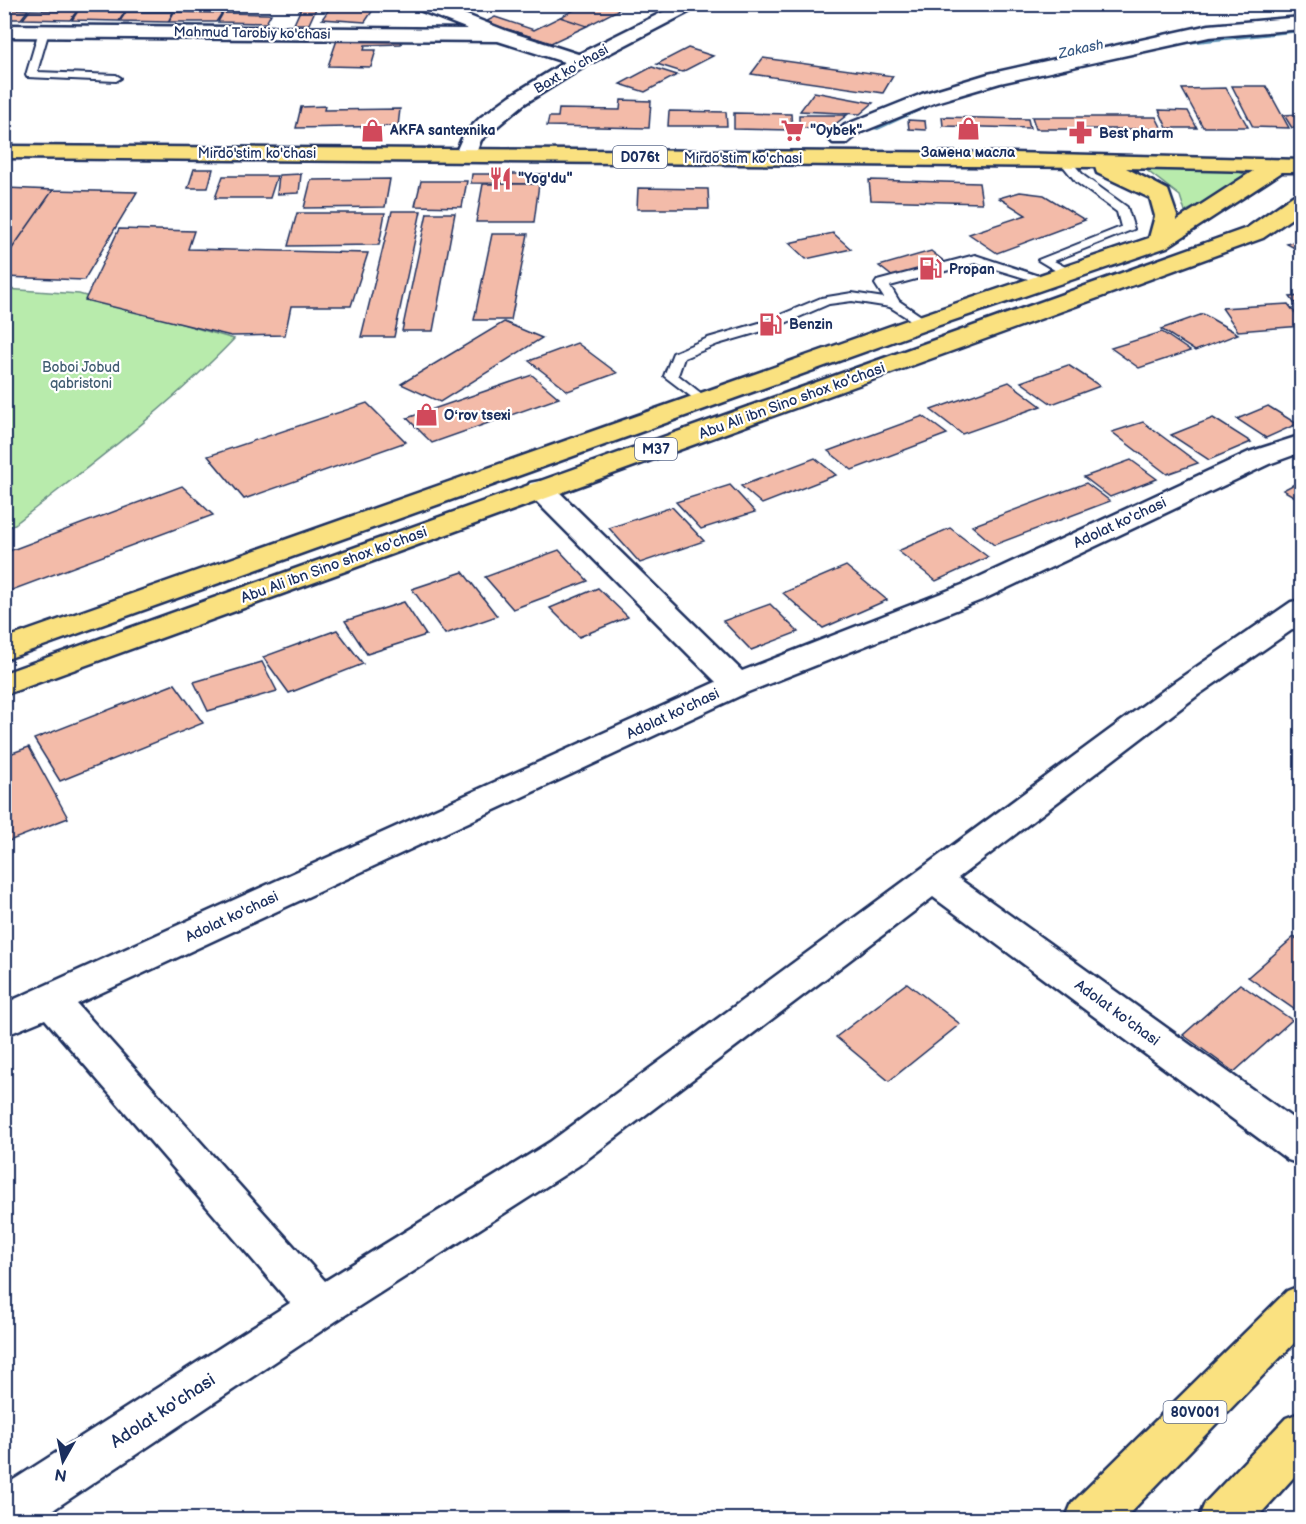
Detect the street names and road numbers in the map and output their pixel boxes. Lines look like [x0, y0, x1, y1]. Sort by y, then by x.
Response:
street label: Mahmud Tarobiy ko'chasi [173, 23, 331, 43]
street label: Baxt koʻchasi [531, 41, 611, 97]
street label: Mirdo'stim ko'chasi [198, 145, 316, 162]
road number: D076t [613, 146, 667, 168]
street label: Mirdo'stim ko'chasi [684, 150, 802, 167]
street label: Abu Ali ibn Sino shox ko'chasi [696, 358, 888, 444]
road number: M37 [635, 438, 677, 460]
street label: Adolat ko'chasi [1070, 493, 1170, 553]
street label: Abu Ali ibn Sino shox ko'chasi [238, 522, 430, 608]
street label: Adolat ko'chasi [623, 684, 723, 744]
street label: Adolat ko'chasi [182, 887, 282, 947]
street label: Adolat ko'chasi [1071, 976, 1163, 1050]
street label: Adolat ko'chasi [107, 1369, 219, 1453]
road number: 80V001 [1164, 1401, 1226, 1423]

